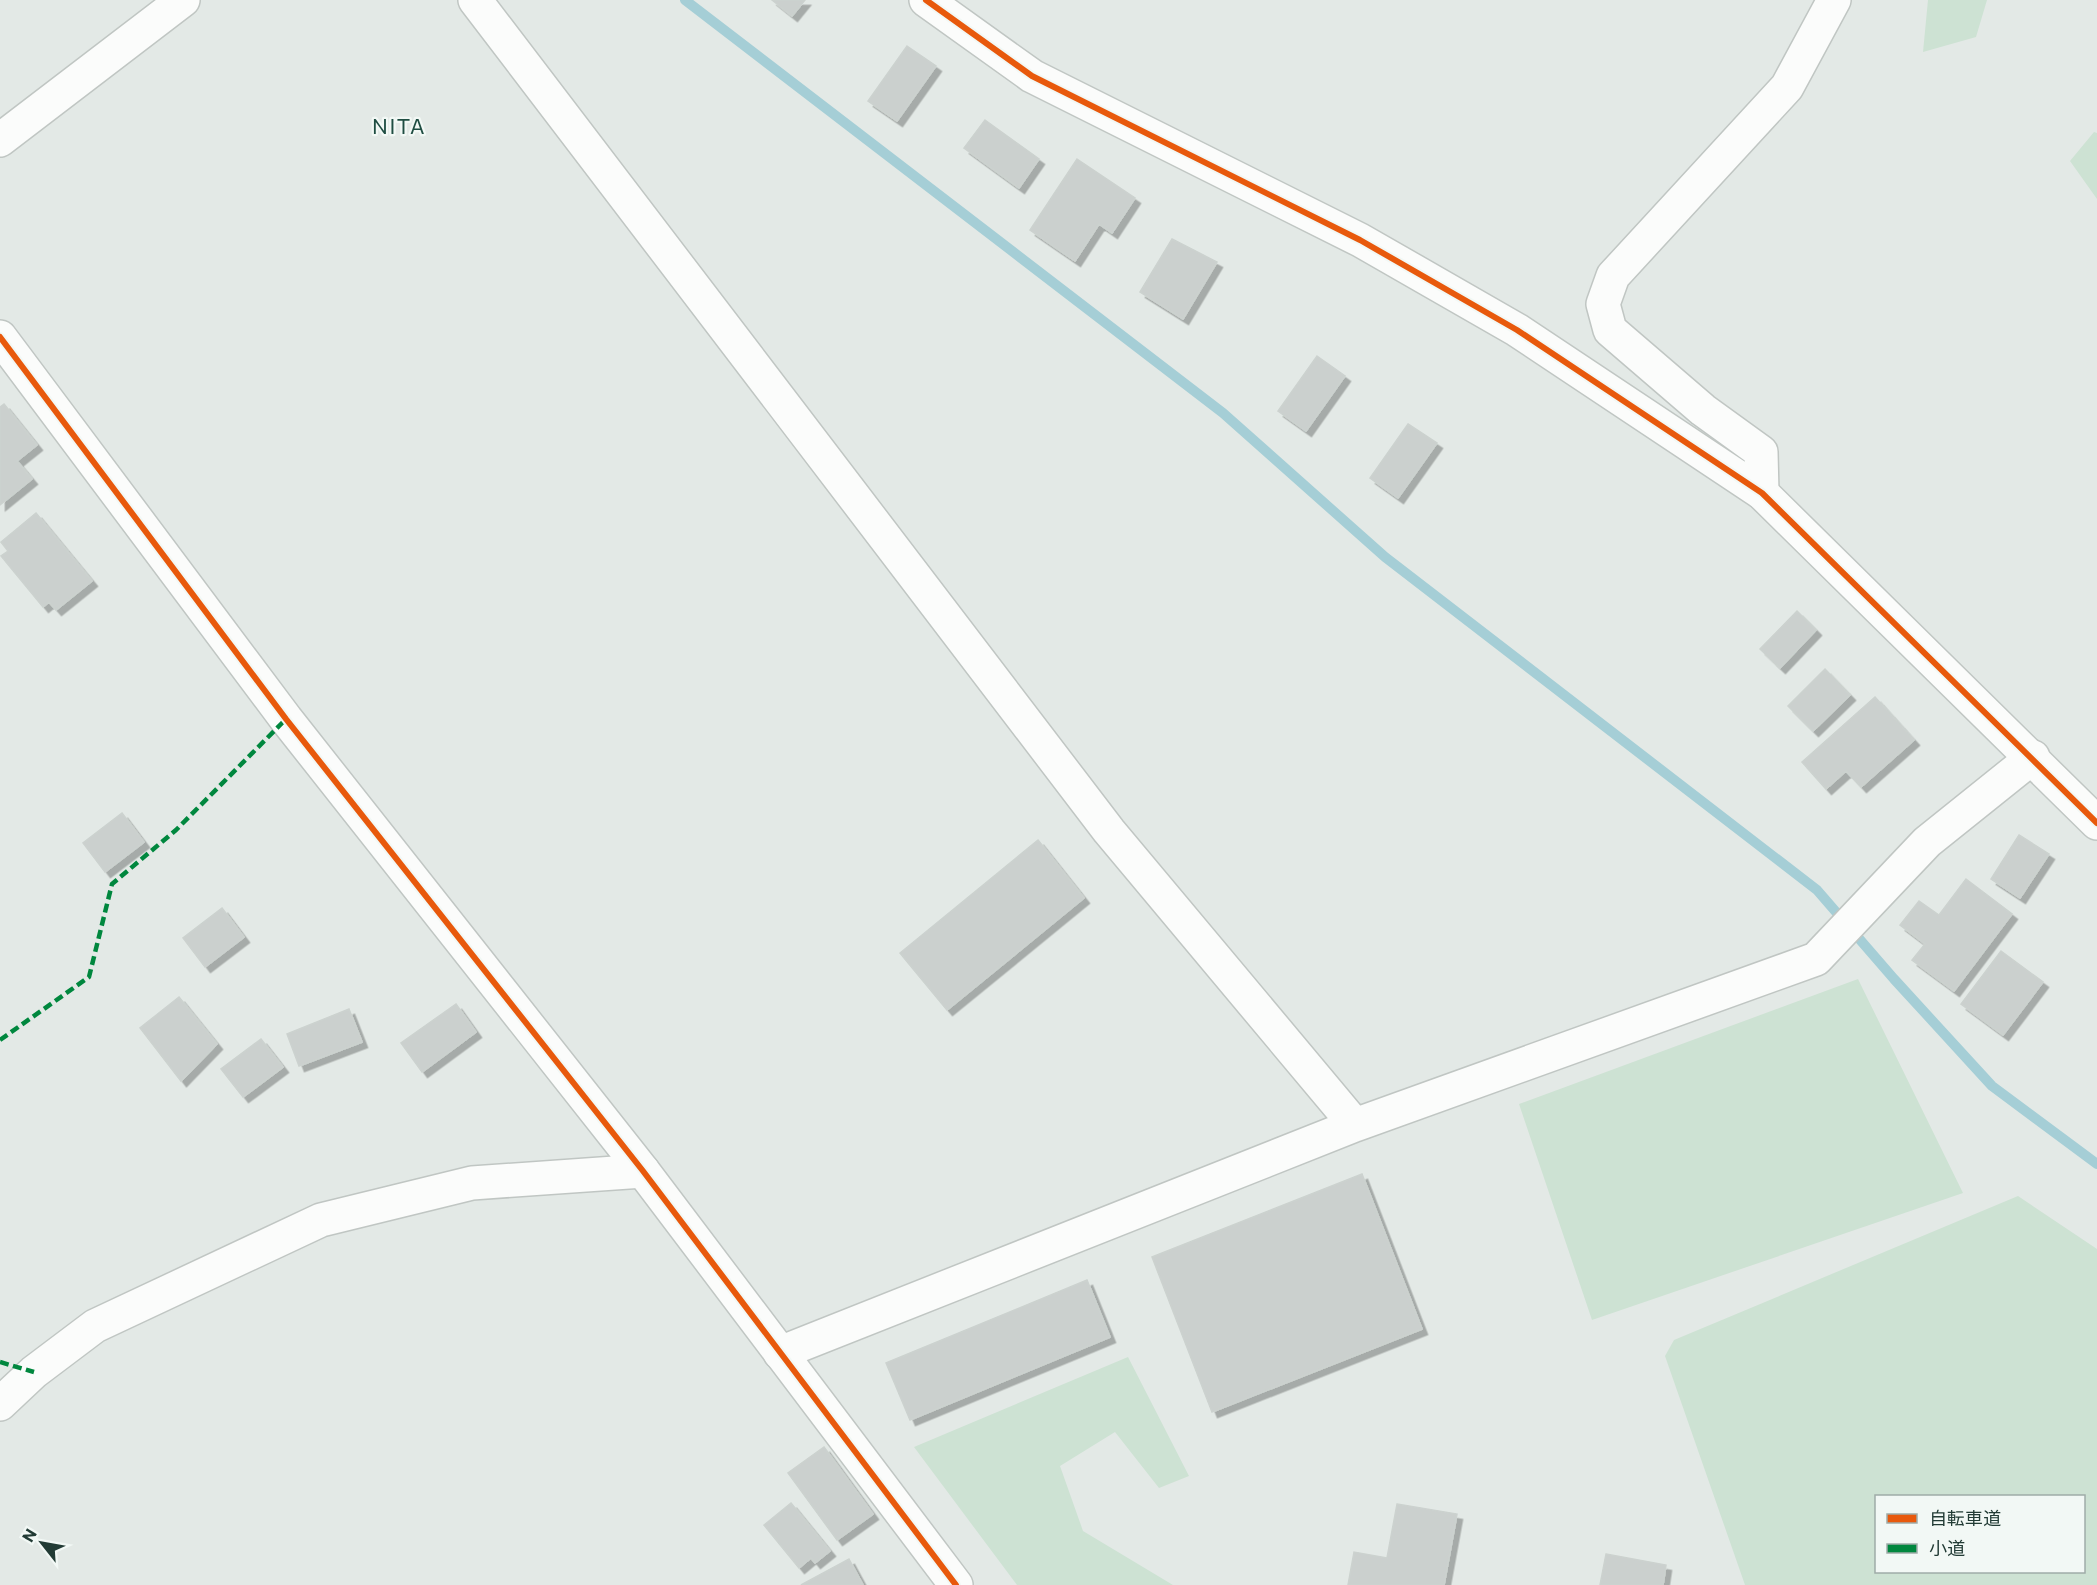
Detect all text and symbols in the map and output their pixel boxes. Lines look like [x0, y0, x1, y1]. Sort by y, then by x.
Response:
district label: NITA [372, 113, 426, 138]
legend [1875, 1495, 2085, 1573]
text: 自転車道 [1929, 1507, 2001, 1529]
north arrow [12, 1513, 72, 1573]
text: N [17, 1525, 40, 1545]
text: 小道 [1929, 1537, 1965, 1559]

